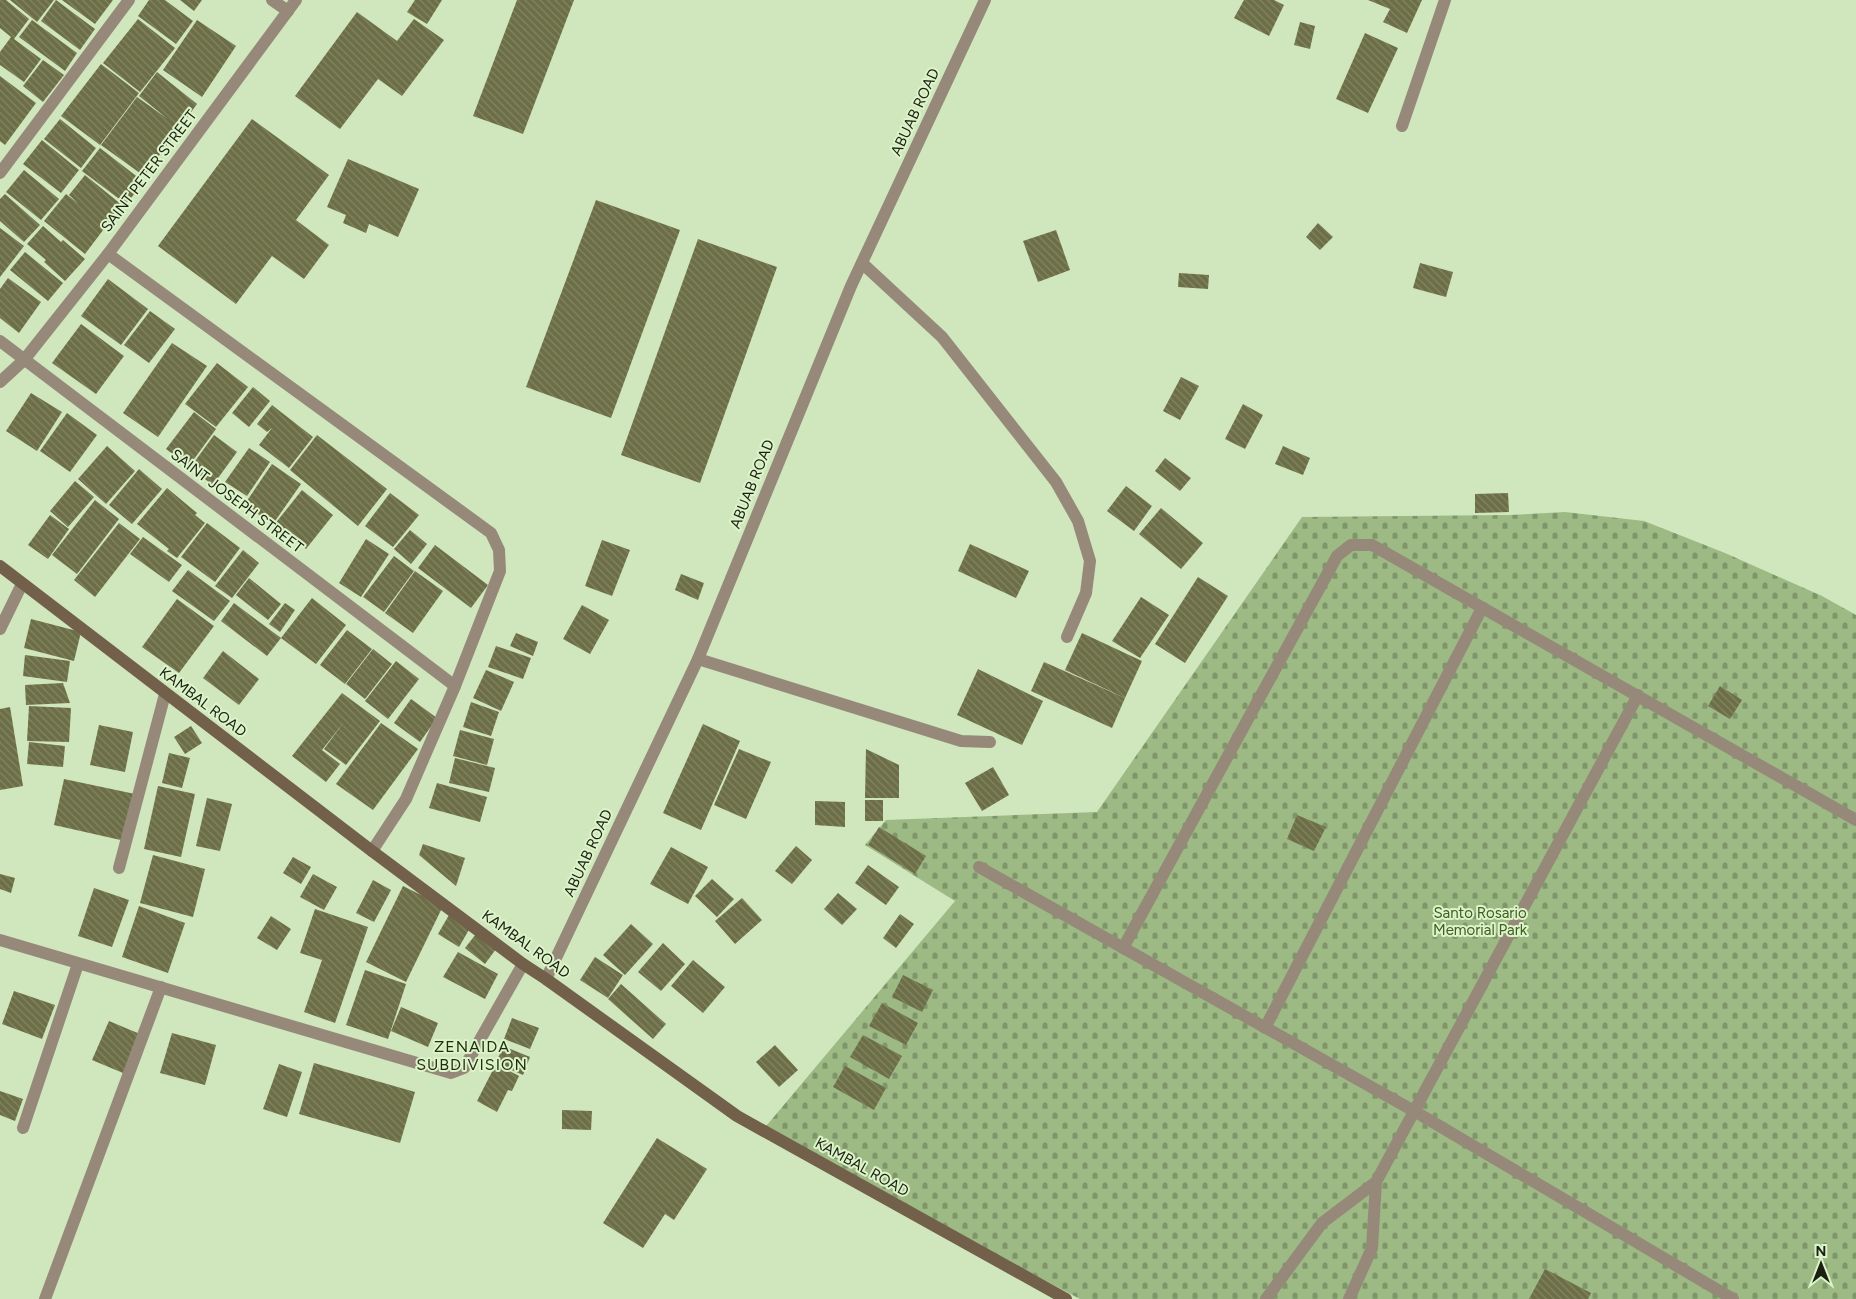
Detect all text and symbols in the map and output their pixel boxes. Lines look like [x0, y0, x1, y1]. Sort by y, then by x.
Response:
street label: ABUAB ROAD [887, 65, 943, 159]
street label: SAINT PETER STREET [97, 106, 201, 235]
street label: ABUAB ROAD [726, 437, 778, 531]
street label: SAINT JOSEPH STREET [167, 445, 307, 557]
street label: KAMBAL ROAD [156, 663, 250, 741]
street label: ABUAB ROAD [560, 806, 616, 900]
park label: Santo Rosario Memorial Park [1433, 904, 1528, 939]
street label: KAMBAL ROAD [479, 906, 573, 982]
district label: ZENAIDA SUBDIVISION [416, 1037, 528, 1074]
street label: KAMBAL ROAD [812, 1134, 912, 1200]
north arrow [1796, 1239, 1846, 1289]
text: N [1816, 1243, 1826, 1260]

